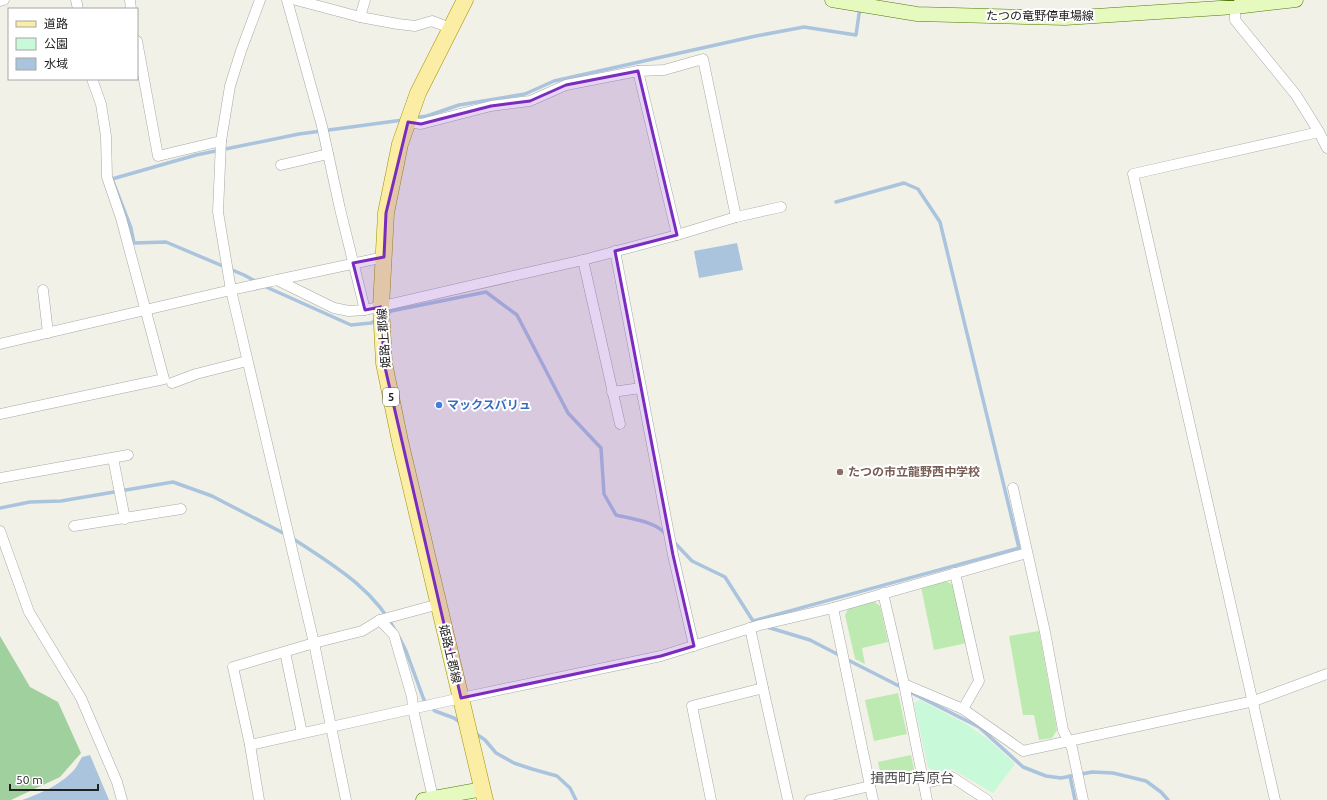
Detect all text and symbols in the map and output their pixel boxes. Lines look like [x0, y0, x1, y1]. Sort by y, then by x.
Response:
legend [8, 8, 138, 80]
street label: たつの竜野停車場線 [986, 9, 1094, 22]
text: 道路 [44, 17, 68, 30]
text: 公園 [44, 37, 68, 50]
text: 水域 [44, 57, 68, 70]
street label: 姫路上郡線 [375, 308, 392, 368]
road number: 5 [383, 388, 399, 406]
place label: マックスバリュ [447, 398, 531, 411]
marker: マックスバリュ [434, 400, 444, 410]
place label: たつの市立龍野西中学校 [848, 465, 980, 478]
marker: たつの市立龍野西中学校 [835, 467, 845, 477]
street label: 姫路上郡線 [437, 623, 464, 685]
scale bar [10, 766, 98, 792]
district label: 揖西町芦原台 [870, 770, 954, 786]
text: 50 m [16, 773, 43, 786]

